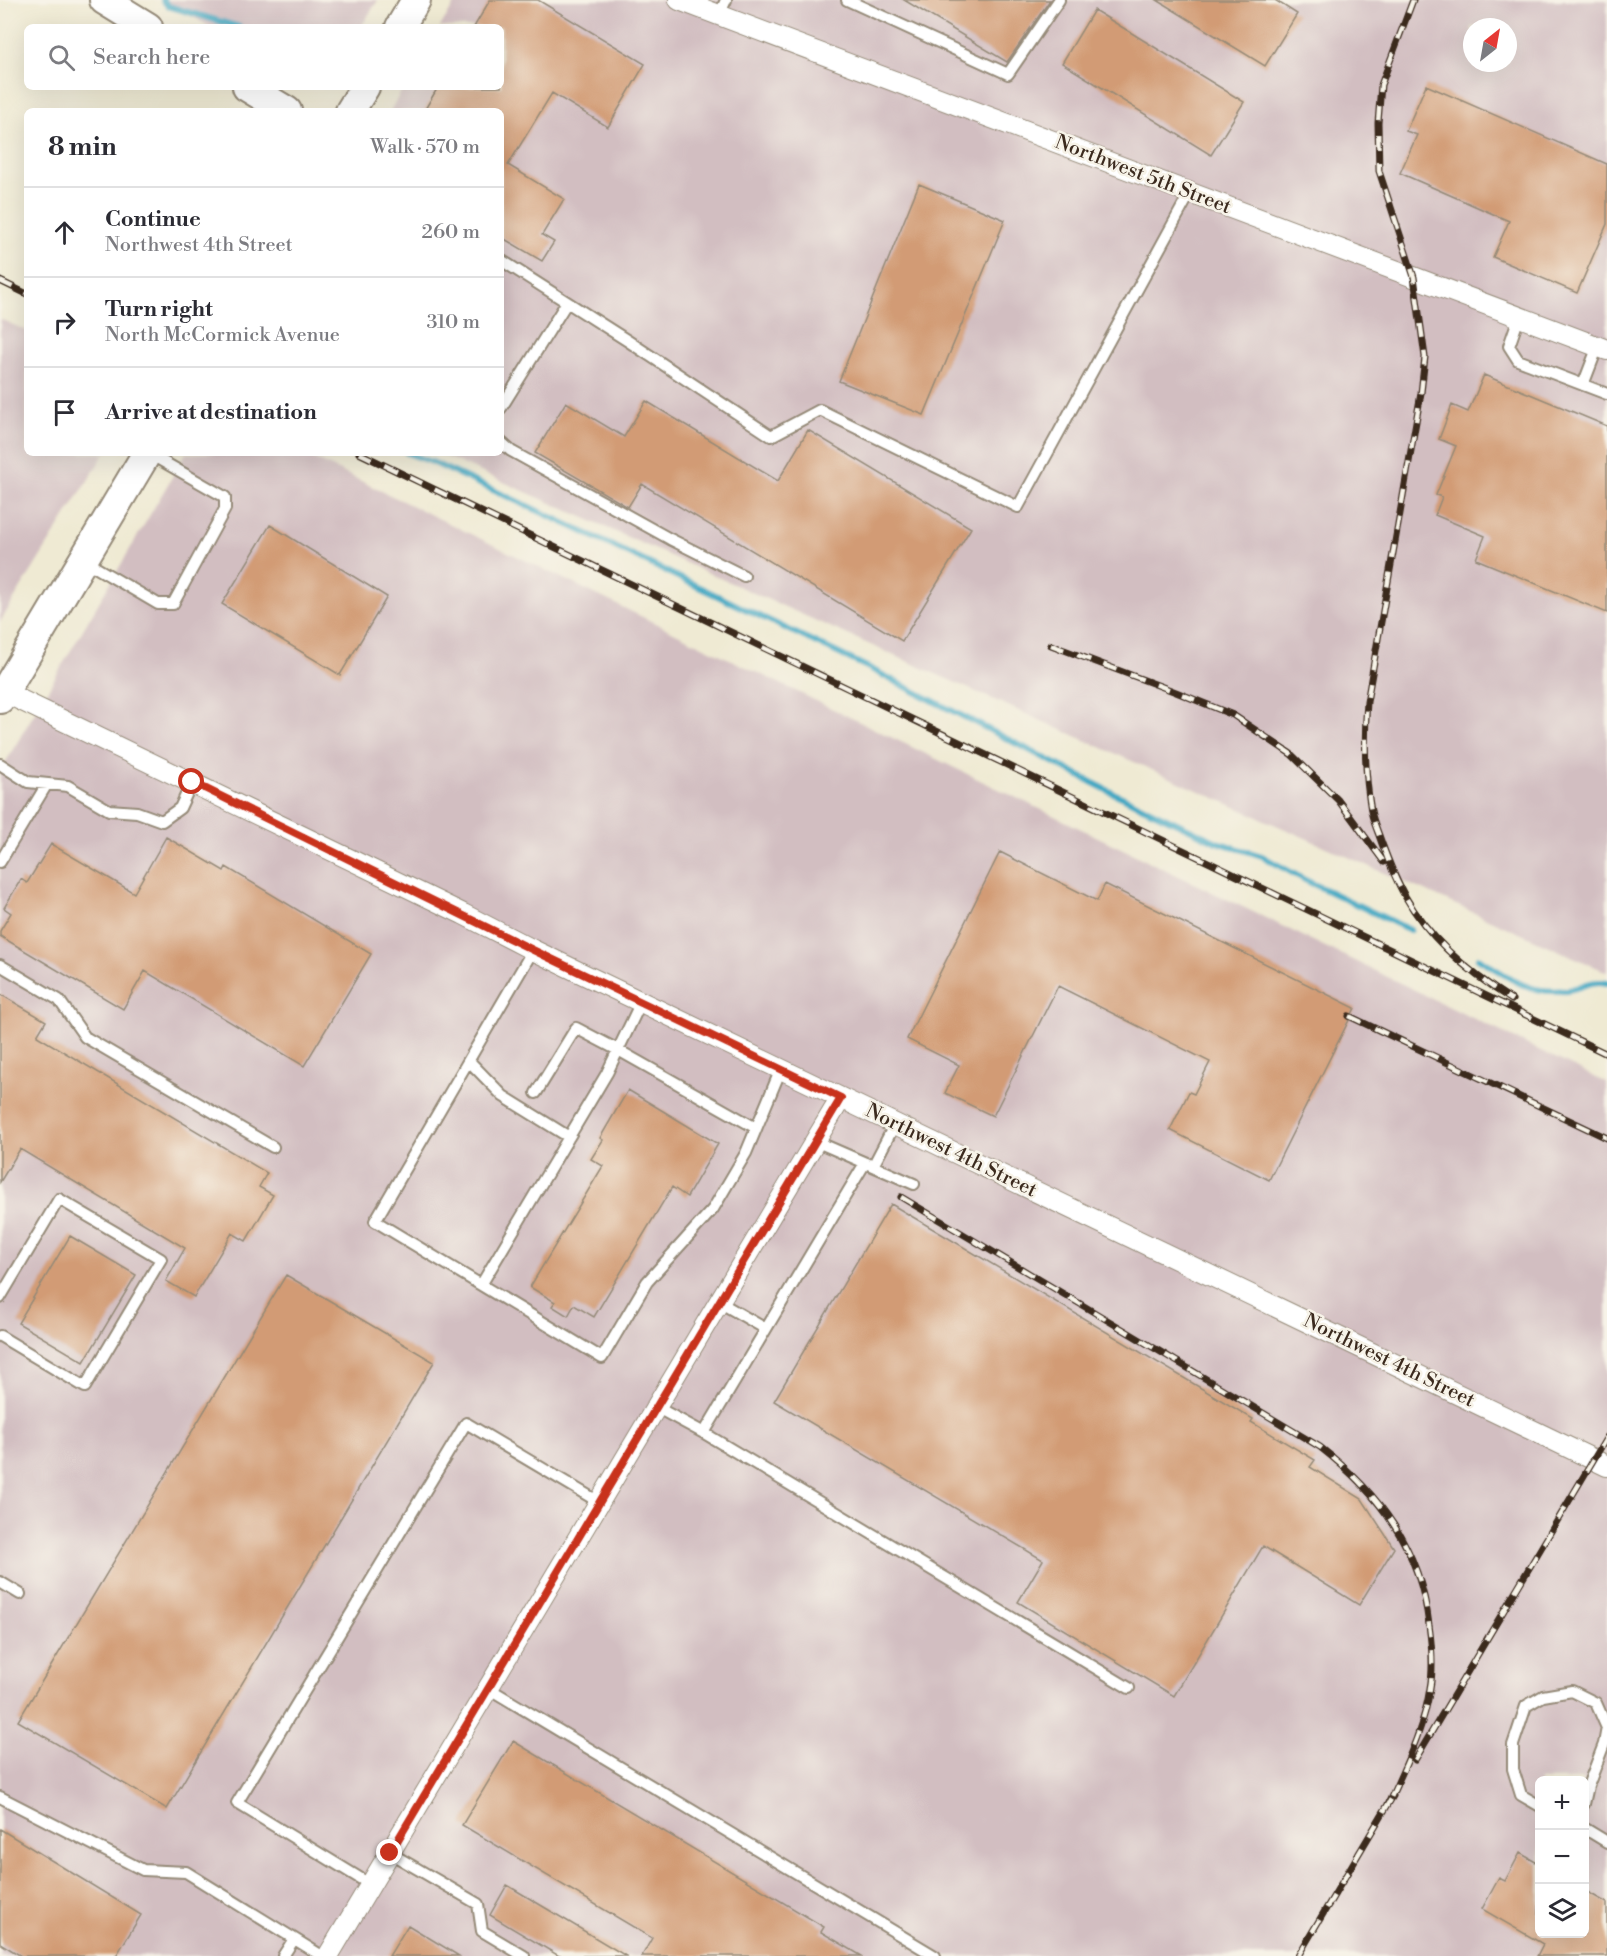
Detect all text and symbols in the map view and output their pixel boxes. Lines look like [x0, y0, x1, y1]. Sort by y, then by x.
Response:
north arrow [1463, 18, 1517, 72]
search box [24, 24, 504, 90]
icon: search [45, 41, 78, 74]
text: Search here [93, 44, 210, 71]
street label: Northwest 5th Street [1051, 130, 1235, 220]
text: 8 min [48, 131, 117, 163]
text: Walk · 570 m [370, 135, 480, 160]
text: Continue [105, 206, 201, 233]
icon: ahead [48, 216, 81, 249]
text: 260 m [422, 220, 480, 245]
text: Northwest 4th Street [105, 233, 293, 258]
text: Turn right [105, 296, 213, 323]
icon: right [48, 306, 81, 339]
text: 310 m [427, 310, 480, 335]
text: North McCormick Avenue [105, 323, 340, 348]
icon: arrive [48, 396, 81, 429]
text: Arrive at destination [105, 399, 317, 426]
route start [178, 768, 204, 794]
street label: Northwest 4th Street [861, 1099, 1041, 1203]
street label: Northwest 4th Street [1299, 1309, 1479, 1413]
map controls [1535, 1776, 1589, 1938]
button: + [1535, 1776, 1589, 1830]
button: − [1535, 1830, 1589, 1884]
route end [376, 1839, 402, 1865]
button: layers [1535, 1884, 1589, 1938]

